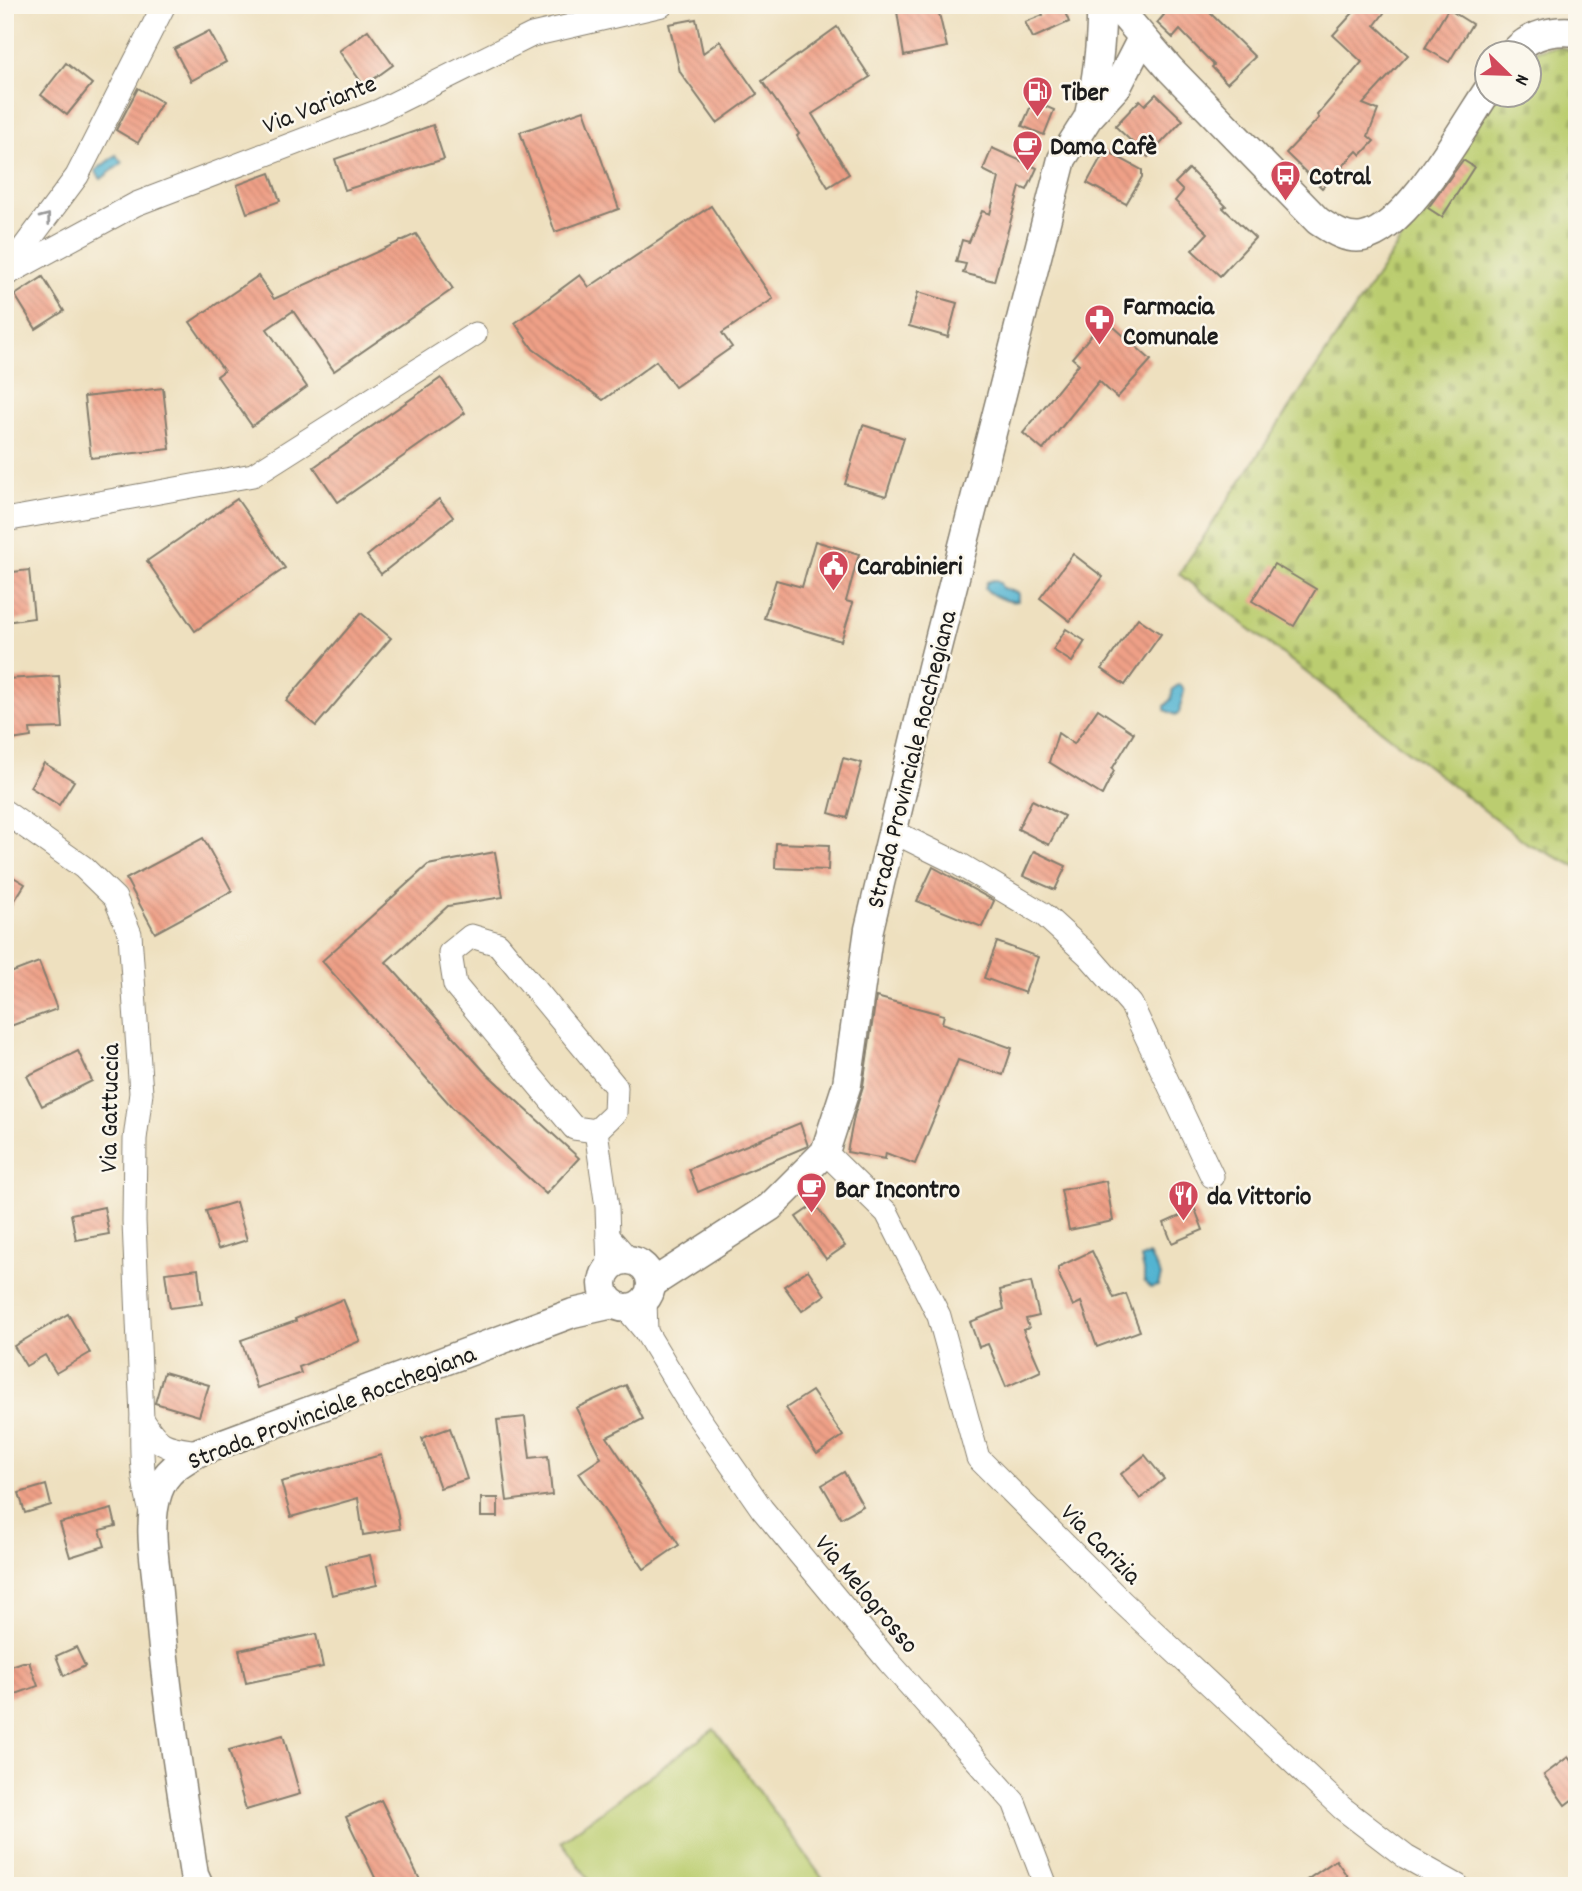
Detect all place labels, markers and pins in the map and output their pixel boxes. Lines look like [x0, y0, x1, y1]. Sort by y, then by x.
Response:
fuel station icon: Tiber [1021, 74, 1055, 118]
place label: Tiber [1061, 76, 1109, 113]
cafe icon: Dama Cafè [1010, 128, 1044, 172]
place label: Dama Cafè [1050, 130, 1157, 167]
bus stop icon: Cotral [1269, 158, 1303, 202]
place label: Cotral [1309, 160, 1372, 197]
place label: Farmacia Comunale [1123, 290, 1218, 357]
pharmacy icon: Farmacia Comunale [1083, 303, 1117, 347]
public building icon: Carabinieri [817, 548, 851, 592]
place label: Carabinieri [857, 550, 963, 587]
cafe icon: Bar Incontro [795, 1171, 829, 1215]
place label: Bar Incontro [835, 1173, 960, 1210]
restaurant icon: da Vittorio [1167, 1178, 1201, 1222]
place label: da Vittorio [1207, 1180, 1312, 1217]

